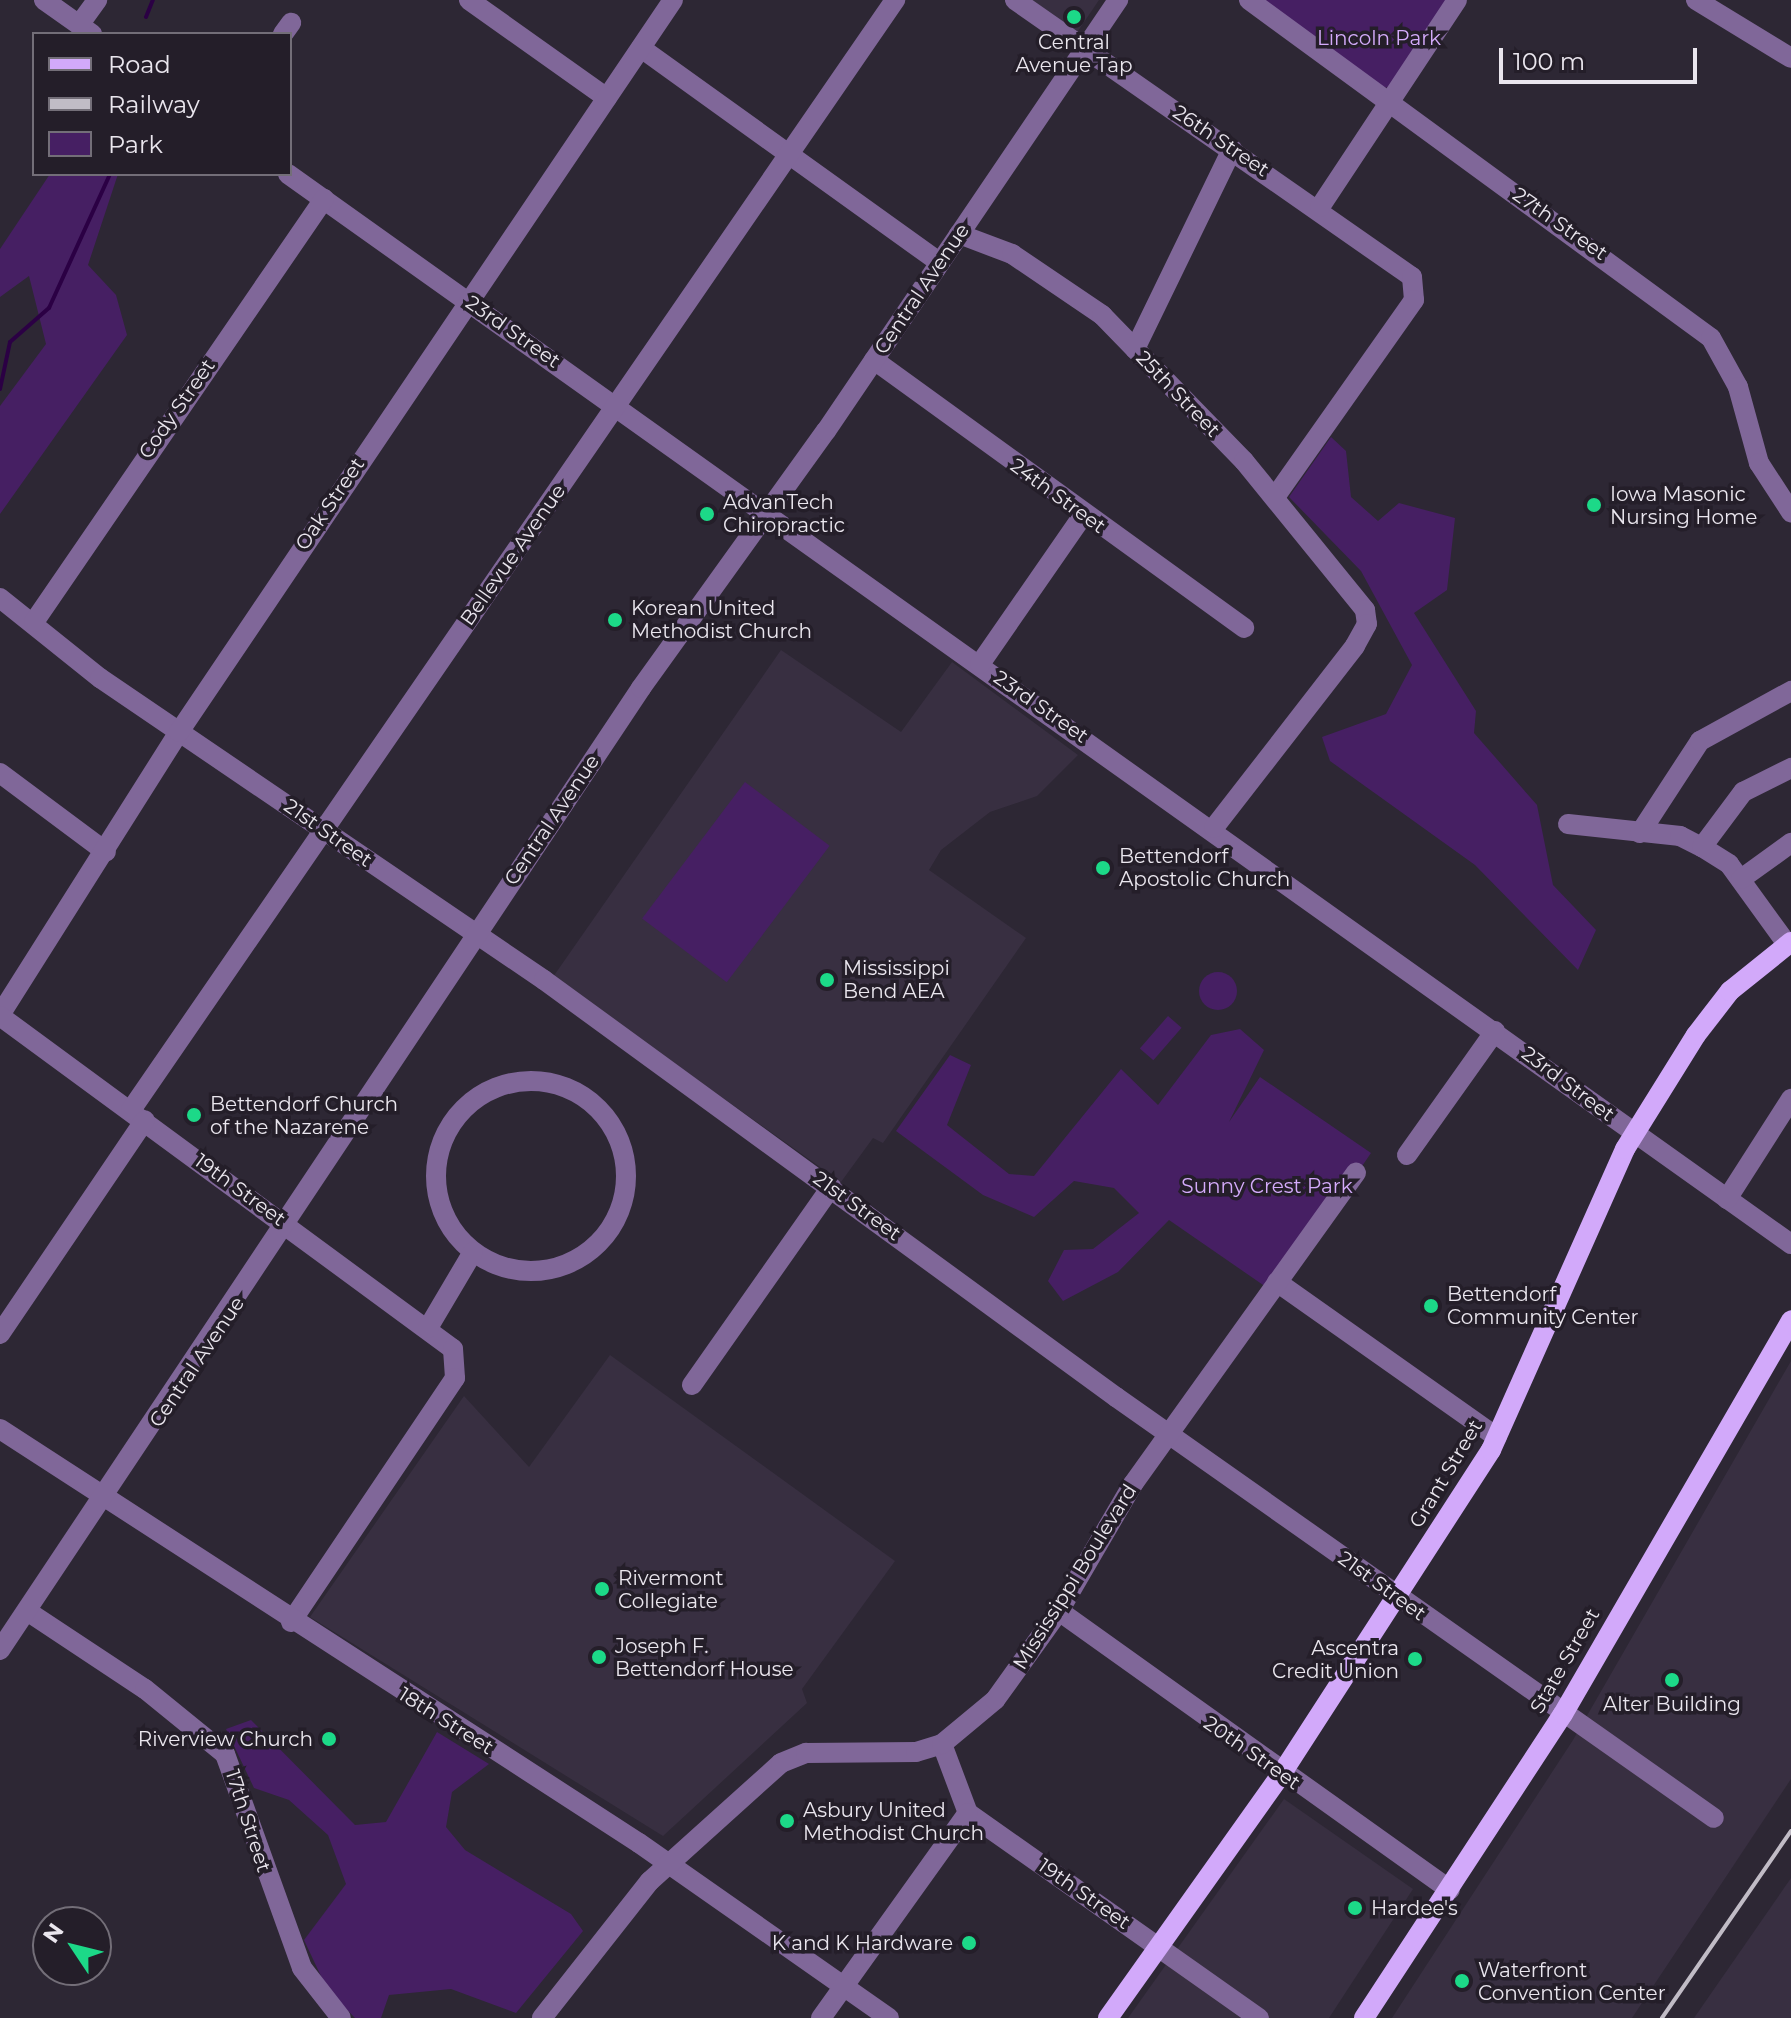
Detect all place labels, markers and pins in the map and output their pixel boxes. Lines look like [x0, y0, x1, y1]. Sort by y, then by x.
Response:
marker: Central Avenue Tap [1065, 8, 1083, 26]
place label: Central Avenue Tap [1016, 30, 1132, 77]
place label: Iowa Masonic Nursing Home [1610, 482, 1757, 529]
place label: AdvanTech Chiropractic [723, 490, 845, 537]
marker: Iowa Masonic Nursing Home [1585, 496, 1603, 514]
marker: AdvanTech Chiropractic [698, 505, 716, 523]
place label: Korean United Methodist Church [631, 596, 812, 643]
marker: Korean United Methodist Church [606, 611, 624, 629]
place label: Bettendorf Apostolic Church [1119, 844, 1290, 891]
marker: Bettendorf Apostolic Church [1094, 859, 1112, 877]
place label: Mississippi Bend AEA [843, 956, 950, 1003]
marker: Mississippi Bend AEA [818, 971, 836, 989]
place label: Bettendorf Church of the Nazarene [210, 1092, 398, 1139]
marker: Bettendorf Church of the Nazarene [185, 1106, 203, 1124]
place label: Bettendorf Community Center [1447, 1282, 1639, 1329]
marker: Bettendorf Community Center [1422, 1297, 1440, 1315]
place label: Rivermont Collegiate [618, 1566, 724, 1613]
marker: Rivermont Collegiate [593, 1580, 611, 1598]
place label: Joseph F. Bettendorf House [615, 1634, 794, 1681]
place label: Ascentra Credit Union [1272, 1636, 1399, 1683]
marker: Joseph F. Bettendorf House [590, 1648, 608, 1666]
marker: Ascentra Credit Union [1406, 1650, 1424, 1668]
marker: Alter Building [1663, 1671, 1681, 1689]
place label: Alter Building [1603, 1692, 1741, 1716]
place label: Riverview Church [138, 1727, 313, 1751]
marker: Riverview Church [320, 1730, 338, 1748]
place label: Asbury United Methodist Church [803, 1798, 984, 1845]
marker: Asbury United Methodist Church [778, 1812, 796, 1830]
place label: Hardee's [1371, 1896, 1458, 1920]
marker: Hardee's [1346, 1899, 1364, 1917]
place label: K and K Hardware [772, 1931, 953, 1955]
marker: K and K Hardware [960, 1934, 978, 1952]
place label: Waterfront Convention Center [1478, 1958, 1666, 2005]
marker: Waterfront Convention Center [1453, 1972, 1471, 1990]

